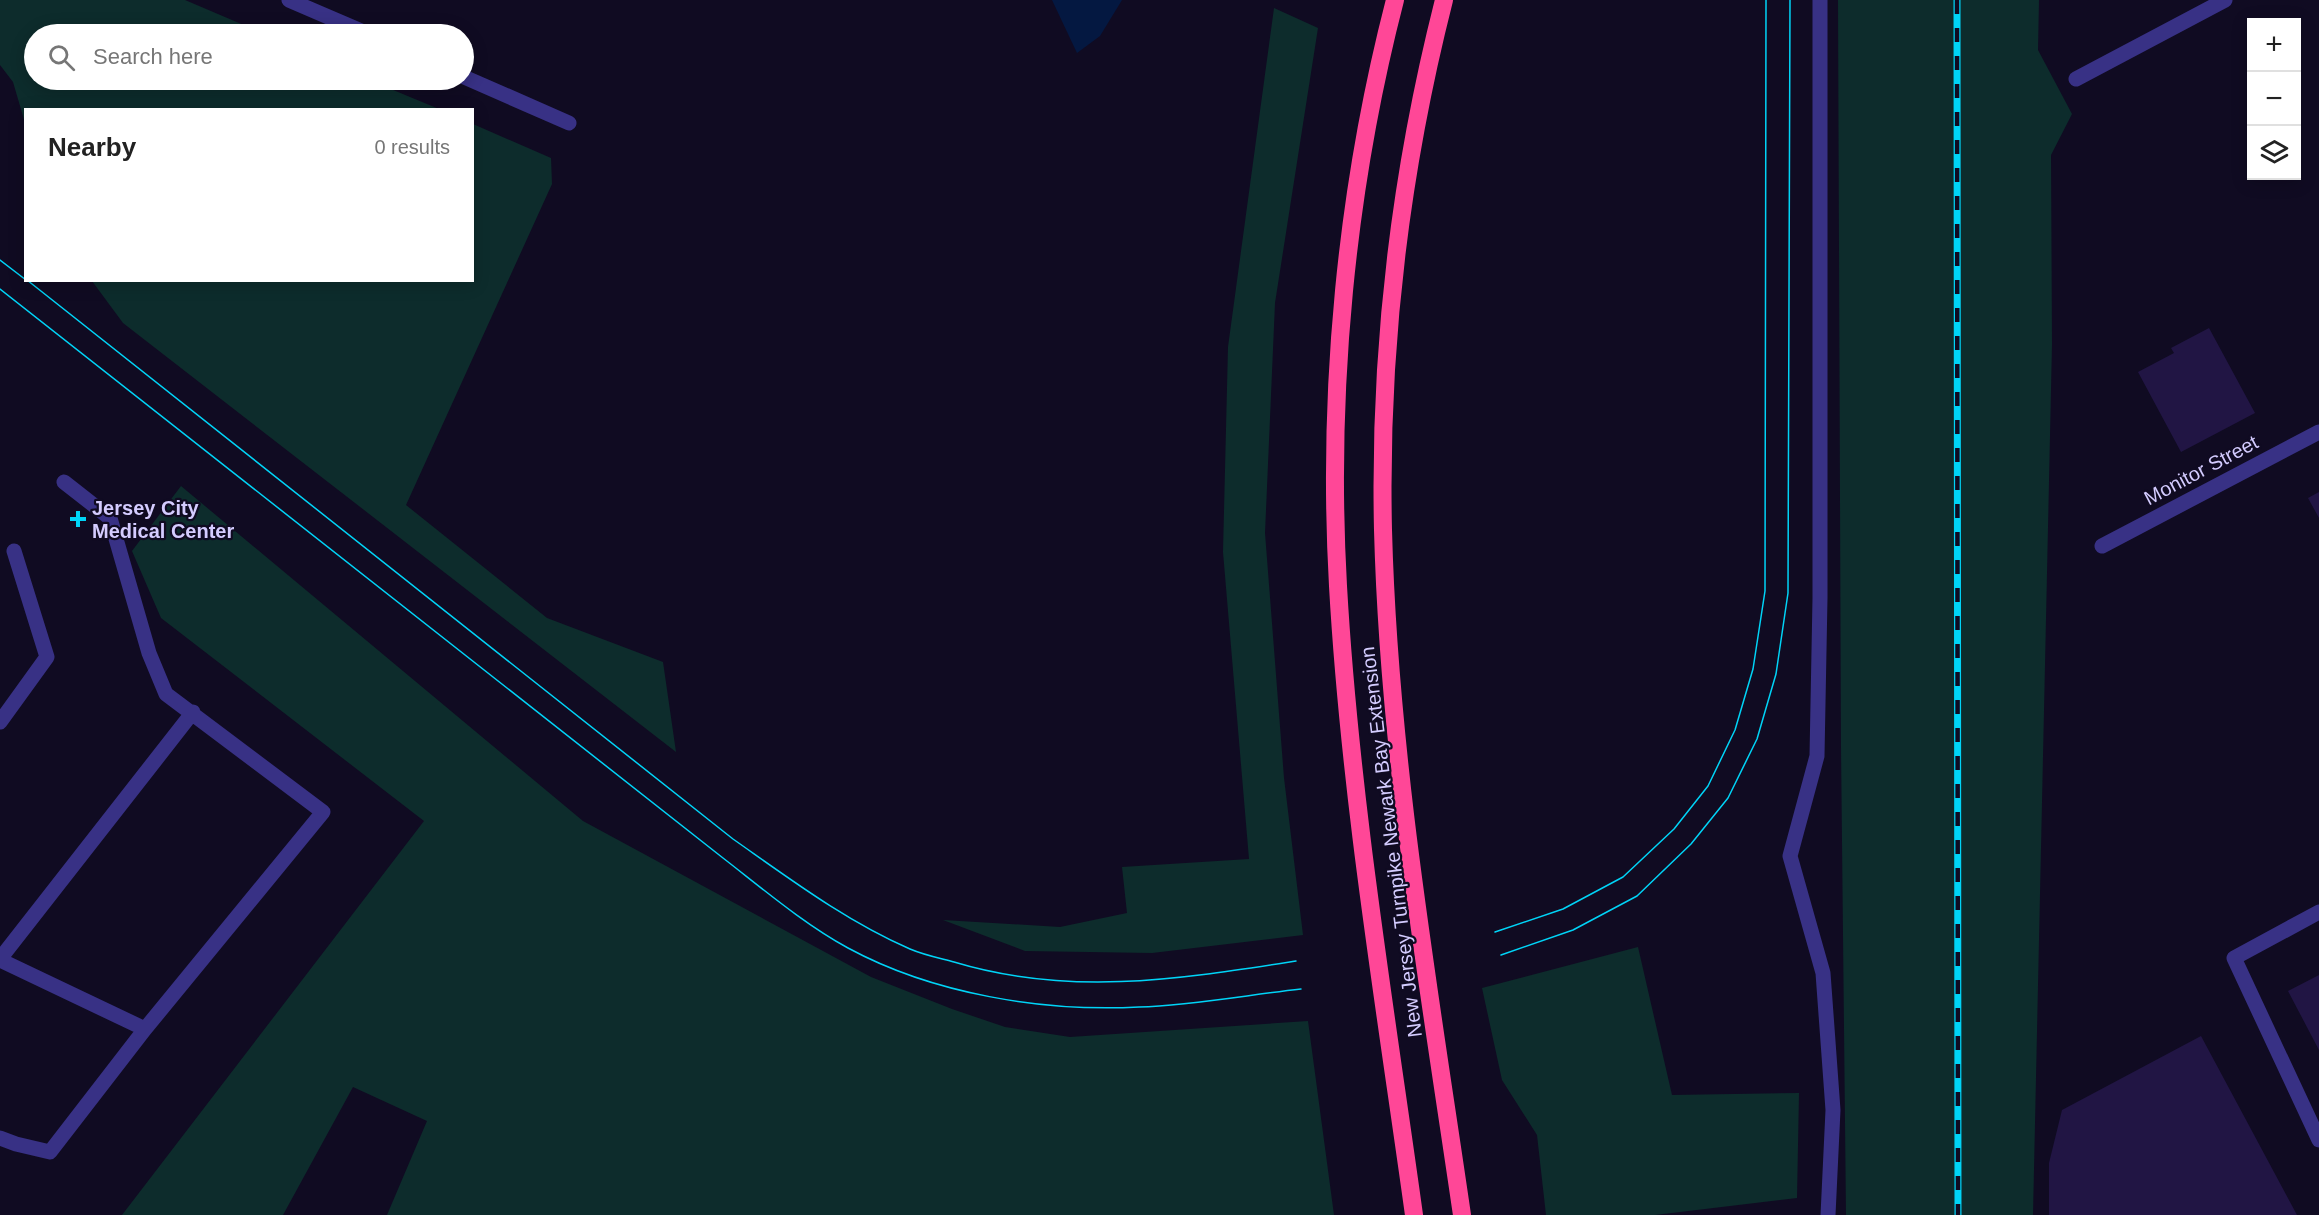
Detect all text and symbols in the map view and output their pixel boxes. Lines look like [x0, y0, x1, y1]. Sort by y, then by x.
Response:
map controls [2247, 18, 2301, 180]
button: + [2247, 18, 2301, 72]
search box [24, 24, 474, 90]
icon: search [45, 41, 78, 74]
text: Search here [93, 44, 213, 69]
button: − [2247, 72, 2301, 126]
button: layers [2247, 126, 2301, 180]
text: Nearby [48, 132, 136, 162]
text: 0 results [374, 136, 450, 158]
street label: Monitor Street [2140, 431, 2262, 509]
place label: Jersey City Medical Center [92, 497, 234, 542]
marker: Jersey City Medical Center [69, 510, 87, 528]
street label: New Jersey Turnpike Newark Bay Extension [1356, 645, 1426, 1039]

